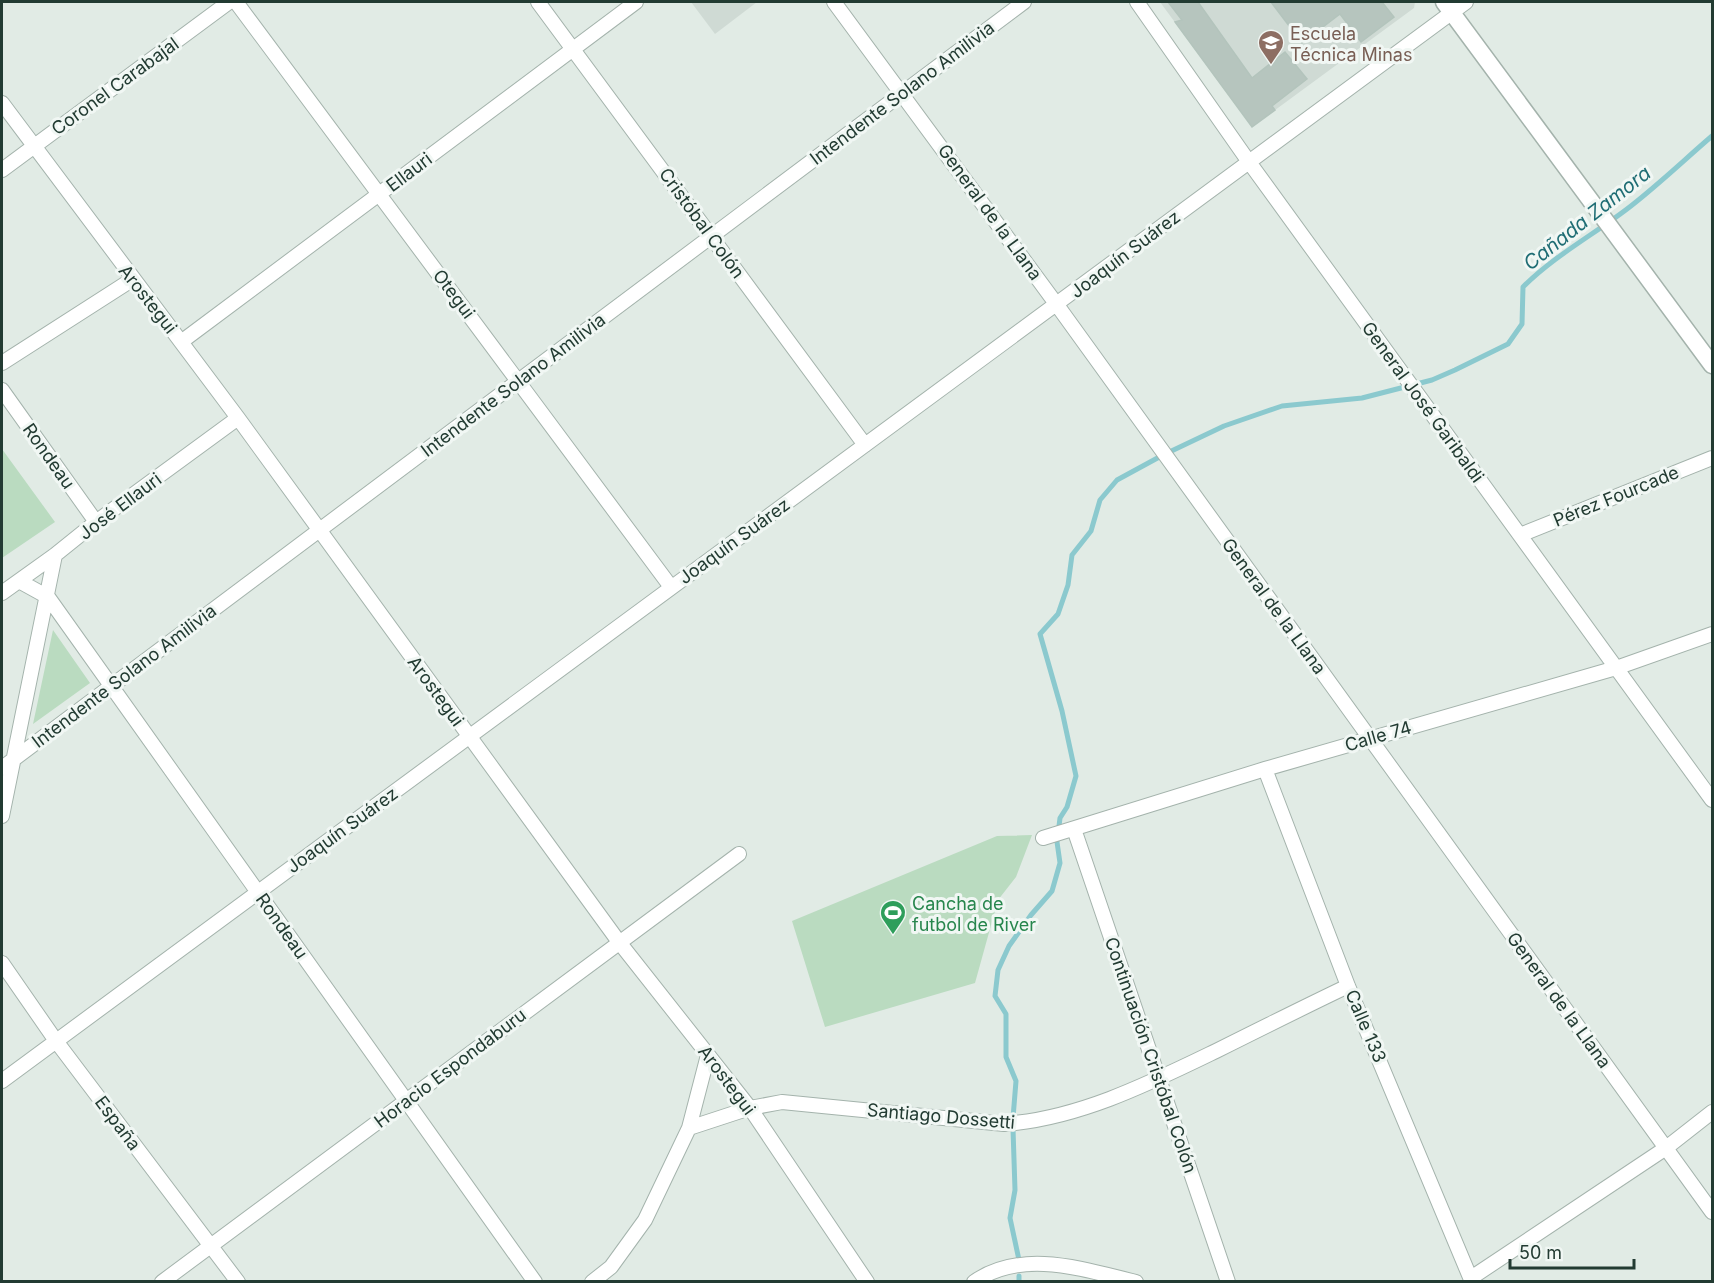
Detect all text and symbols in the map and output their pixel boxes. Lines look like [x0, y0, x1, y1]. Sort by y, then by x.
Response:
street label: Intendente Solano Amilivia [806, 17, 998, 169]
place label: Escuela Técnica Minas [1290, 23, 1412, 65]
school or university icon: Escuela Técnica Minas [1256, 28, 1286, 66]
street label: Coronel Carabajal [47, 33, 183, 139]
street label: General de la Llana [934, 140, 1046, 284]
street label: Ellauri [382, 148, 436, 196]
water label: Cañada Zamora [1519, 161, 1655, 275]
street label: Cristóbal Colón [655, 164, 749, 282]
street label: Joaquín Suárez [1066, 206, 1184, 302]
street label: Arostegui [115, 260, 181, 338]
street label: Otegui [429, 265, 479, 323]
street label: Intendente Solano Amilivia [417, 309, 609, 461]
street label: General José Garibaldi [1358, 318, 1488, 486]
street label: Rondeau [19, 419, 79, 493]
street label: Pérez Fourcade [1550, 461, 1682, 531]
street label: José Ellauri [75, 468, 165, 544]
street label: Joaquín Suárez [674, 494, 794, 588]
street label: General de la Llana [1218, 534, 1330, 678]
street label: Intendente Solano Amilivia [28, 600, 220, 752]
street label: Arostegui [404, 652, 468, 730]
street label: Calle 74 [1342, 716, 1414, 756]
street label: Joaquín Suárez [282, 783, 402, 877]
street label: Rondeau [252, 889, 312, 963]
place label: Cancha de futbol de River [912, 893, 1036, 935]
sports icon: Cancha de futbol de River [878, 898, 908, 936]
street label: General de la Llana [1503, 928, 1615, 1072]
street label: Continuación Cristóbal Colón [1101, 934, 1201, 1176]
street label: Calle 133 [1341, 986, 1391, 1066]
street label: Horacio Espondaburu [370, 1004, 530, 1132]
street label: Arostegui [694, 1041, 760, 1119]
street label: España [91, 1092, 145, 1154]
street label: Santiago Dossetti [866, 1099, 1016, 1133]
scale bar [1510, 1232, 1634, 1270]
text: 50 m [1519, 1242, 1562, 1263]

